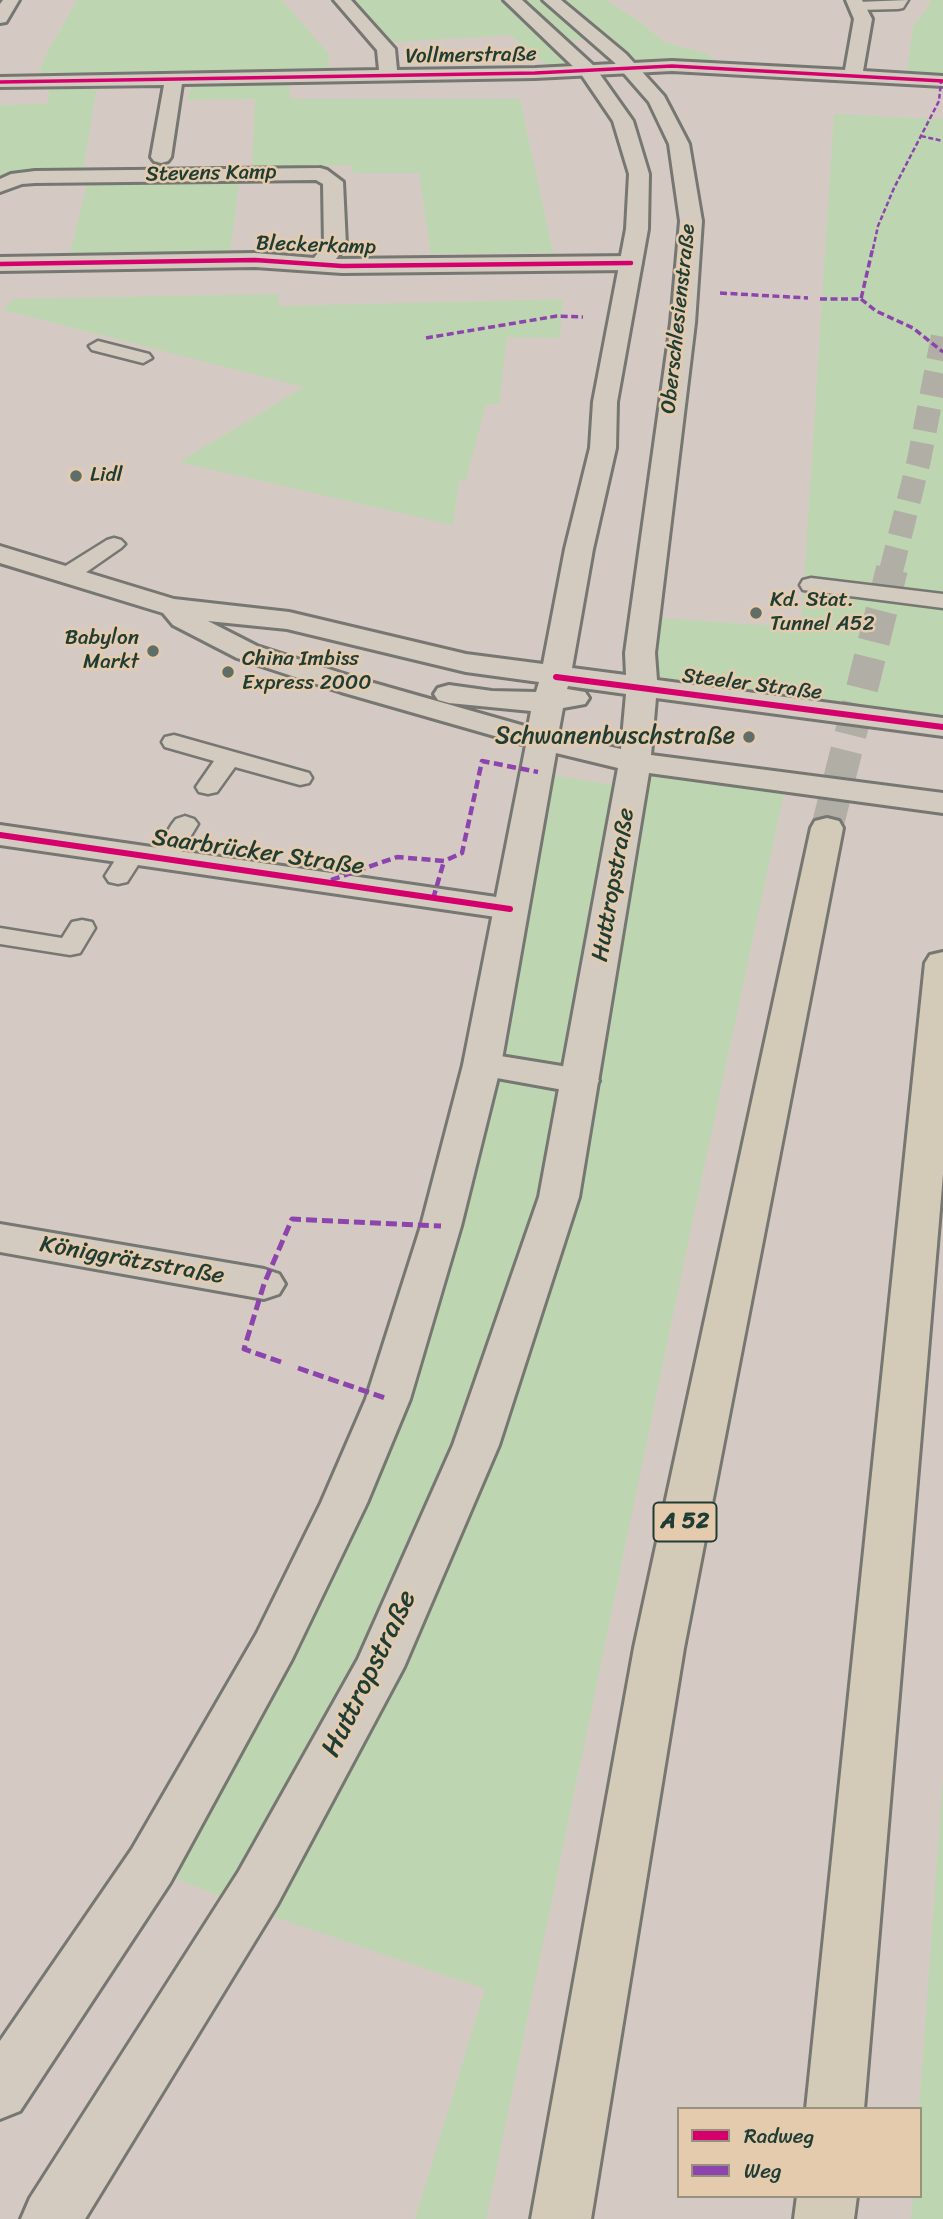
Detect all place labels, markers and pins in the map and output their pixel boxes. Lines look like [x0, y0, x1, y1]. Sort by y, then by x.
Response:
place label: Lidl [90, 463, 123, 489]
marker: Lidl [68, 468, 84, 484]
place label: Kd. Stat. Tunnel A52 [770, 588, 875, 638]
marker: Kd. Stat. Tunnel A52 [748, 605, 764, 621]
place label: Babylon Markt [65, 626, 139, 676]
marker: Babylon Markt [145, 643, 161, 659]
place label: China Imbiss Express 2000 [242, 647, 372, 697]
marker: China Imbiss Express 2000 [220, 664, 236, 680]
place label: Schwanenbuschstraße [495, 723, 735, 751]
marker: Schwanenbuschstraße [741, 729, 757, 745]

